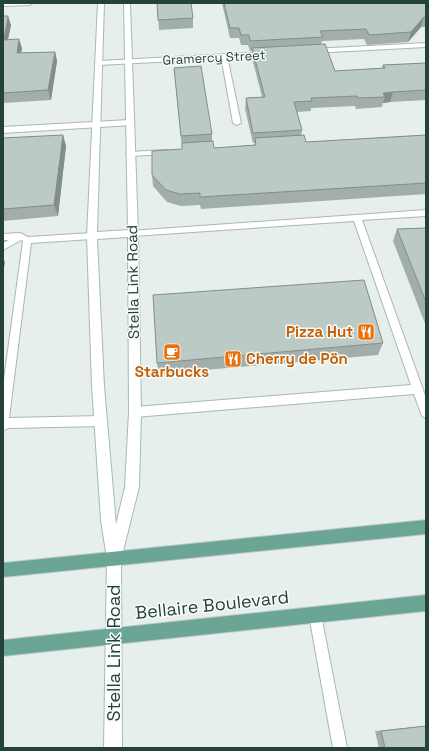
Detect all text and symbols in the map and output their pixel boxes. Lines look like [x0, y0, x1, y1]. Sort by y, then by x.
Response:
street label: Gramercy Street [162, 46, 266, 69]
street label: Stella Link Road [122, 225, 143, 339]
place label: Pizza Hut [286, 322, 353, 341]
restaurant icon: Pizza Hut [356, 322, 376, 342]
cafe icon: Starbucks [162, 342, 182, 362]
restaurant icon: Cherry de Pön [223, 349, 243, 369]
place label: Cherry de Pön [246, 349, 348, 368]
place label: Starbucks [135, 362, 209, 381]
street label: Stella Link Road [102, 584, 125, 722]
street label: Bellaire Boulevard [134, 585, 290, 624]

